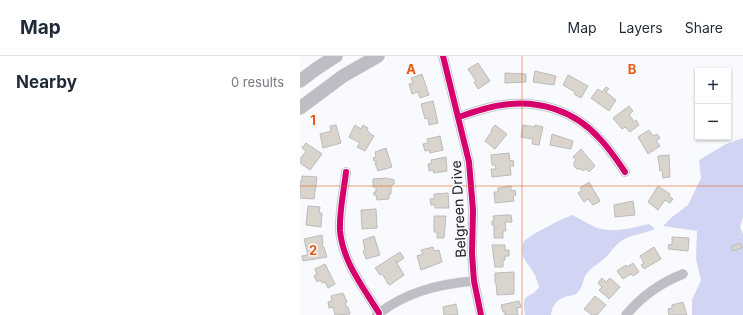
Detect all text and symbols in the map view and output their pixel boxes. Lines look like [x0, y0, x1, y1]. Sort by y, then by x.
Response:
text: Map [20, 16, 61, 39]
text: Map [568, 19, 597, 36]
text: Layers [619, 19, 663, 36]
text: Share [685, 19, 723, 36]
text: A [406, 61, 416, 77]
text: B [628, 61, 637, 77]
map controls [695, 68, 731, 140]
button: + [695, 68, 731, 104]
text: Nearby [16, 72, 77, 92]
text: 0 results [231, 74, 284, 90]
button: − [695, 104, 731, 140]
text: 1 [310, 112, 316, 128]
street label: Belgreen Drive [447, 160, 469, 258]
text: 2 [309, 242, 317, 258]

